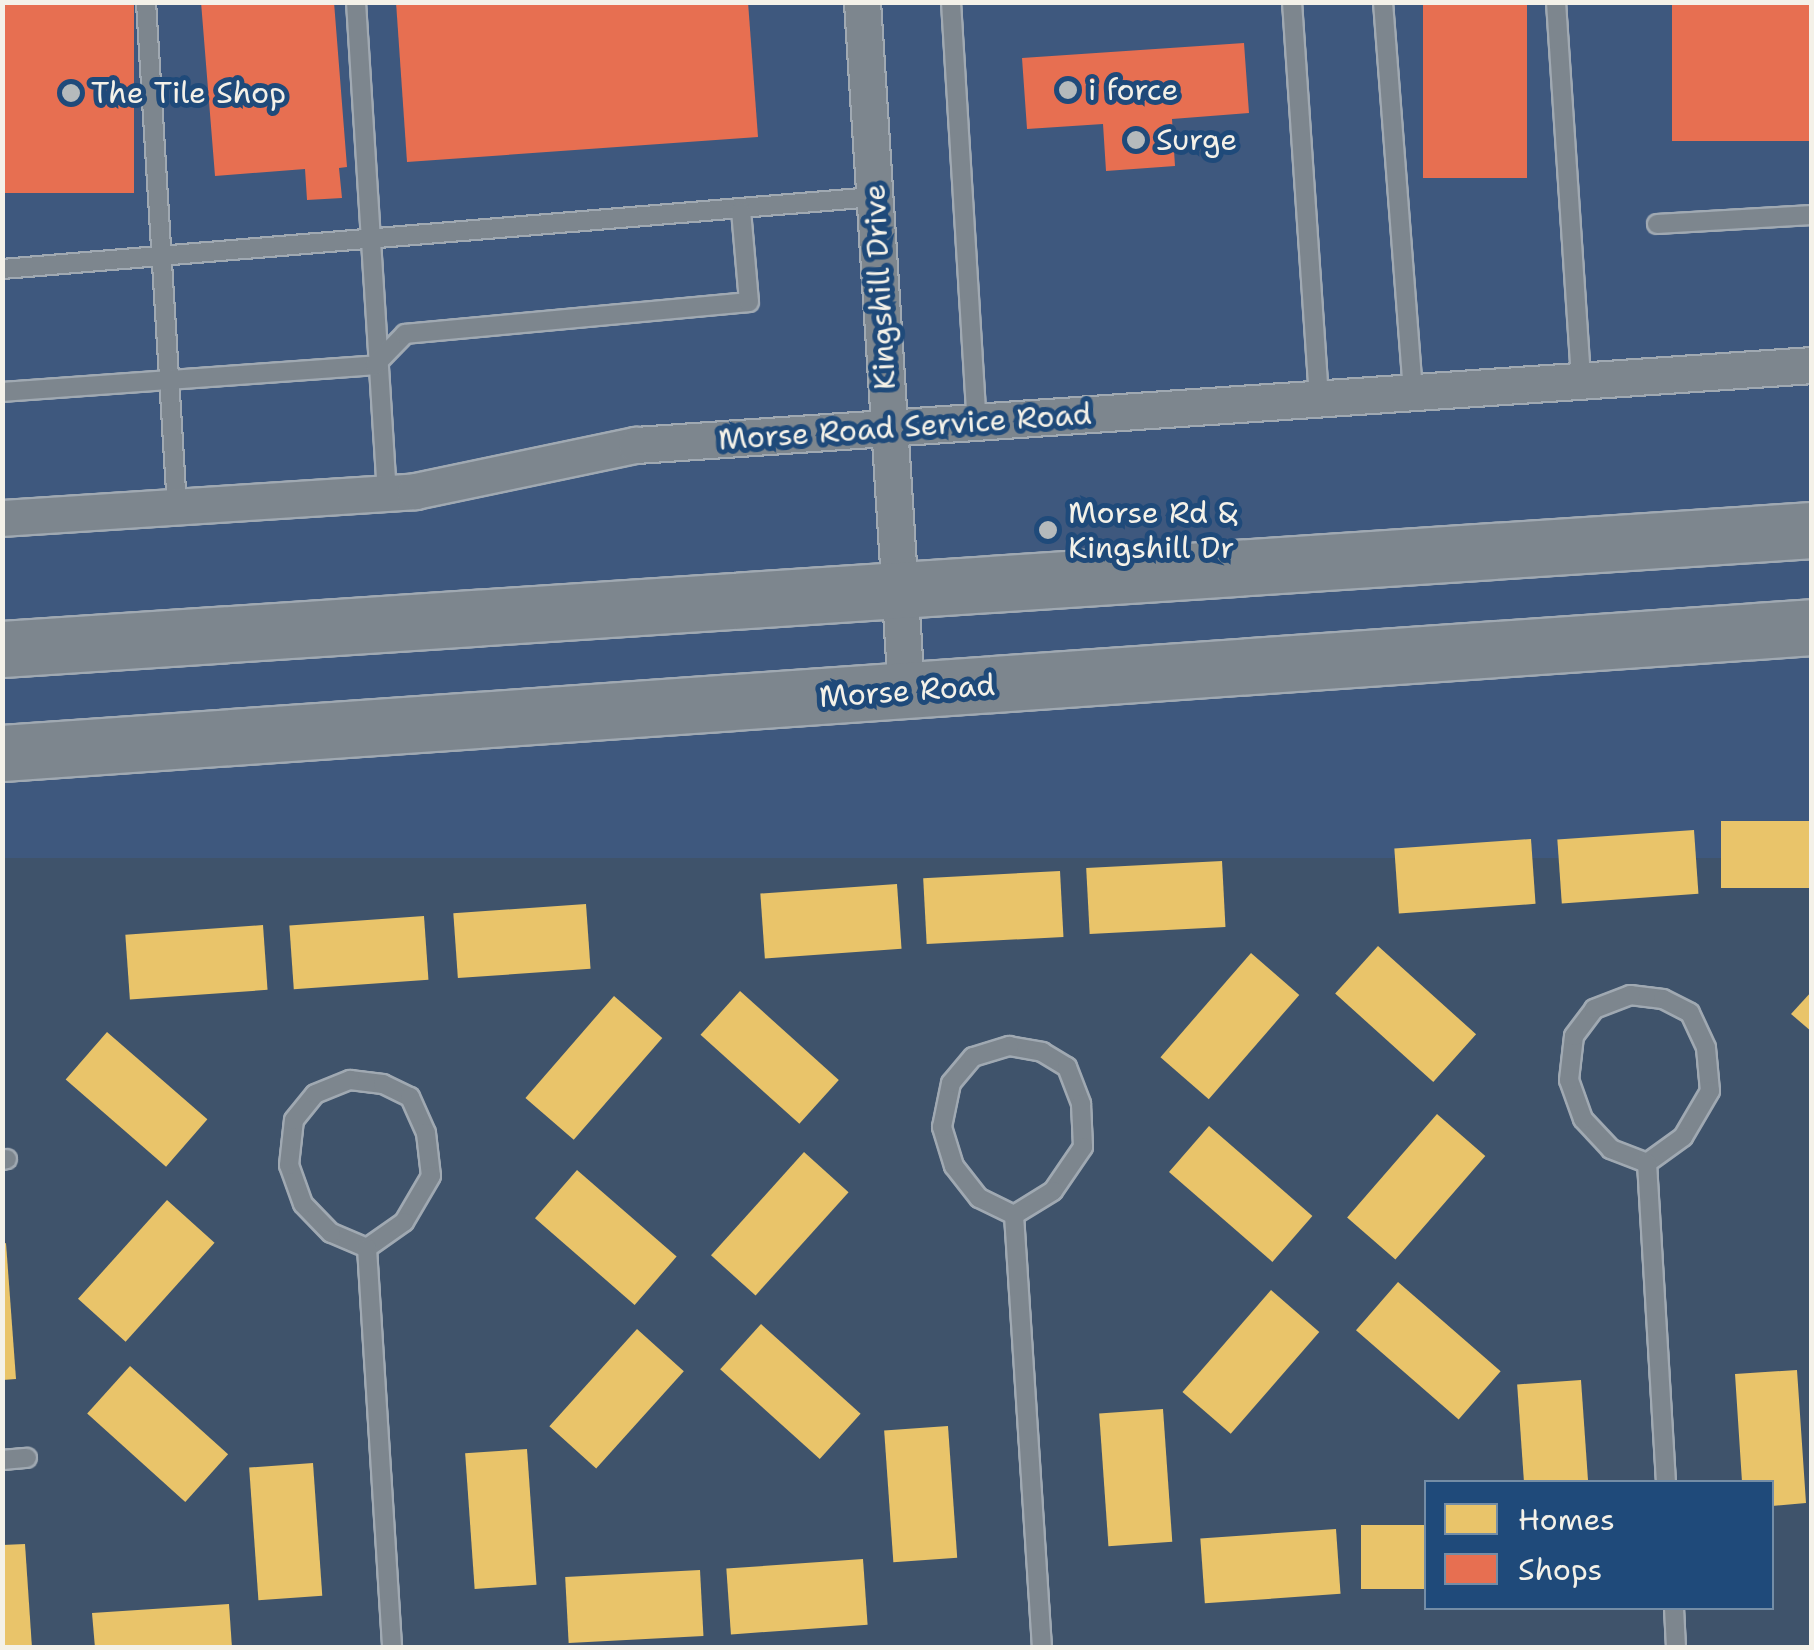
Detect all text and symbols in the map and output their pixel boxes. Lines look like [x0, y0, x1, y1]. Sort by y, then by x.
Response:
place label: i force [1088, 72, 1178, 108]
place label: The Tile Shop [91, 75, 286, 111]
marker: i force [1057, 79, 1079, 101]
marker: The Tile Shop [60, 82, 82, 104]
place label: Surge [1156, 122, 1237, 158]
marker: Surge [1125, 129, 1147, 151]
street label: Kingshill Drive [857, 183, 903, 391]
street label: Morse Road Service Road [717, 396, 1093, 458]
place label: Morse Rd & Kingshill Dr [1068, 495, 1237, 566]
marker: Morse Rd & Kingshill Dr [1037, 519, 1059, 541]
street label: Morse Road [818, 667, 996, 715]
legend [1424, 1480, 1774, 1610]
text: Homes [1518, 1499, 1615, 1540]
text: Shops [1518, 1549, 1602, 1590]

